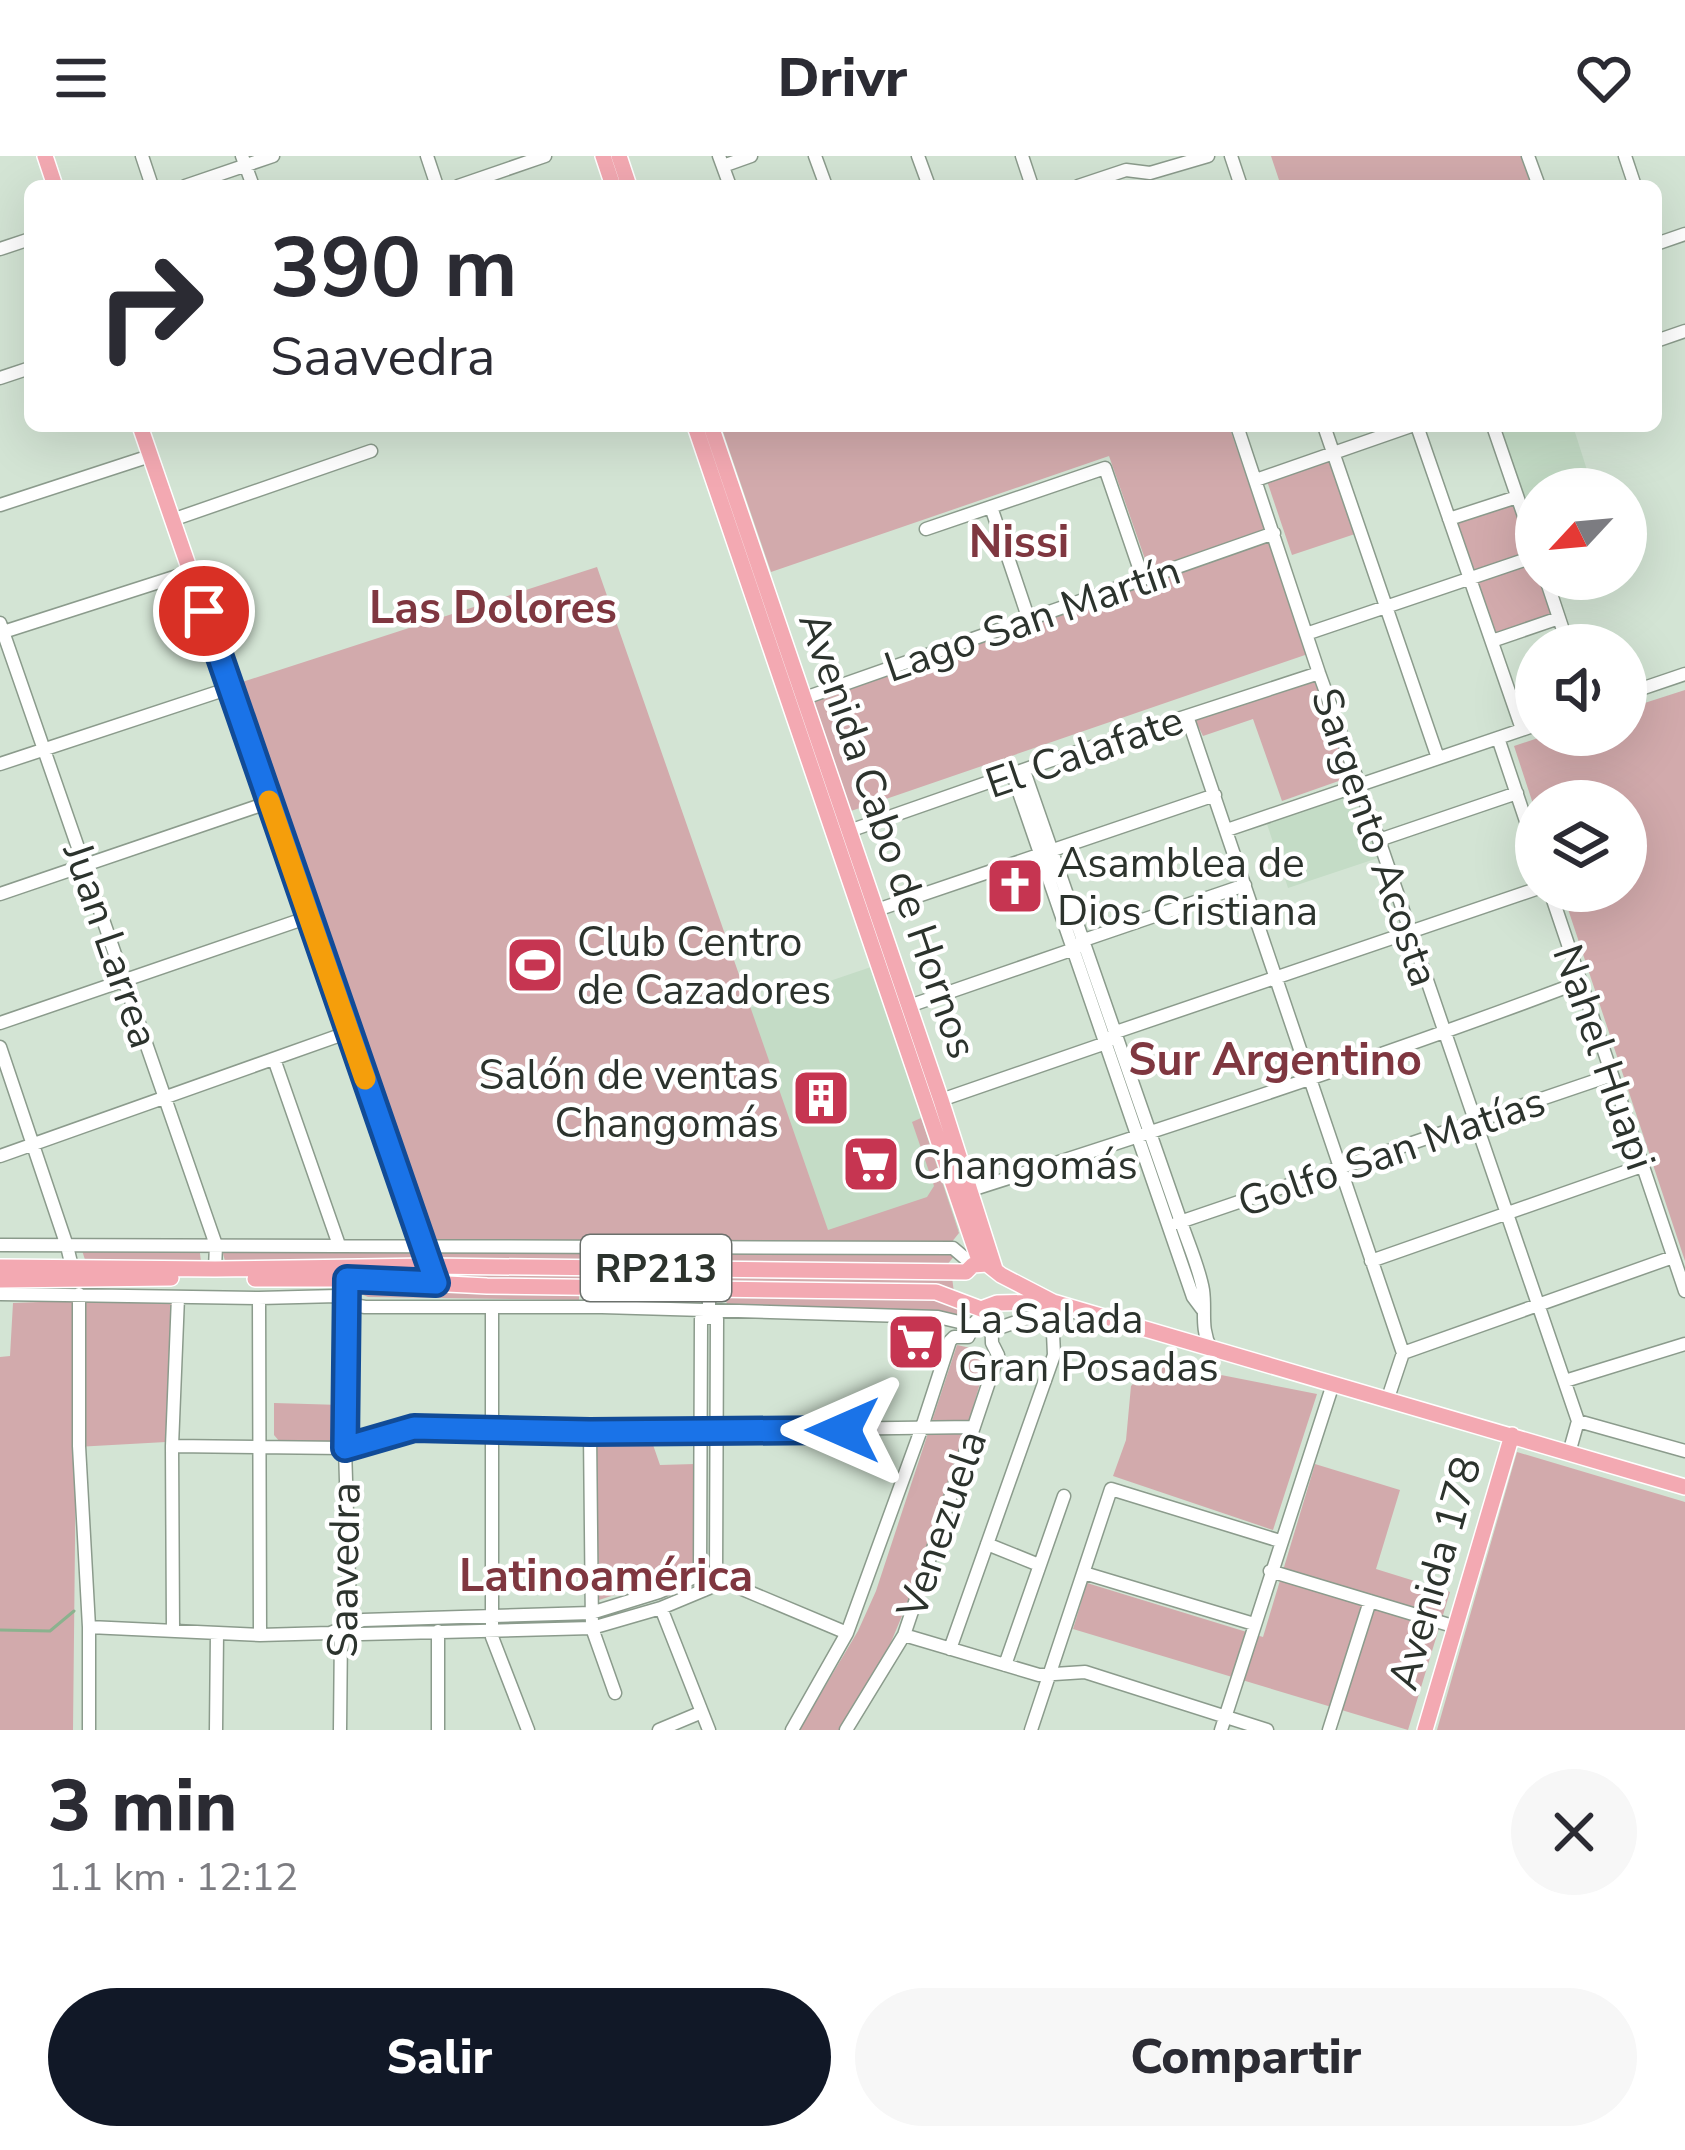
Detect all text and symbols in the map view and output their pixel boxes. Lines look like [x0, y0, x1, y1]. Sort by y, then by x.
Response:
text: Drivr [778, 41, 907, 115]
icon: menu [48, 45, 114, 111]
icon: heart [1571, 45, 1637, 111]
text: 390 m [270, 211, 518, 326]
icon: right [72, 228, 228, 384]
text: Saavedra [270, 320, 496, 394]
north arrow [1515, 468, 1647, 600]
map controls [1515, 468, 1647, 912]
district label: Nissi [969, 512, 1069, 573]
street label: Lago San Martín [877, 542, 1188, 697]
pin [153, 560, 255, 662]
icon: arrive [171, 578, 237, 644]
district label: Las Dolores [369, 578, 617, 639]
street label: Avenida Cabo de Hornos [784, 605, 991, 1066]
button: sound [1515, 624, 1647, 756]
street label: Sargento Acosta [1297, 681, 1452, 994]
street label: El Calafate [978, 692, 1191, 813]
button: layers [1515, 780, 1647, 912]
street label: Juan Larrea [49, 834, 172, 1056]
place label: Asamblea de Dios Cristiana [1057, 835, 1318, 940]
church icon: Asamblea de Dios Cristiana [984, 855, 1046, 917]
place label: Club Centro de Cazadores [577, 914, 831, 1019]
sports icon: Club Centro de Cazadores [504, 934, 566, 996]
street label: Nahel Huapi [1538, 937, 1669, 1178]
district label: Sur Argentino [1128, 1030, 1422, 1091]
place label: Salón de ventas Changomás [478, 1047, 779, 1152]
building icon: Salón de ventas Changomás [790, 1067, 852, 1129]
street label: Golfo San Matías [1230, 1073, 1553, 1232]
supermarket icon: Changomás [840, 1133, 902, 1195]
place label: Changomás [913, 1137, 1138, 1194]
road number: RP213 [581, 1235, 731, 1301]
place label: La Salada Gran Posadas [958, 1291, 1219, 1396]
supermarket icon: La Salada Gran Posadas [885, 1311, 947, 1373]
position arrow [780, 1367, 906, 1493]
street label: Venezuela [883, 1423, 1001, 1627]
street label: Avenida 178 [1375, 1450, 1496, 1697]
street label: Saavedra [314, 1482, 375, 1658]
district label: Latinoamérica [459, 1546, 753, 1607]
text: 3 min [48, 1757, 237, 1855]
button: close [1511, 1769, 1637, 1895]
text: 1.1 km · 12:12 [48, 1851, 298, 1904]
button: Salir [48, 1988, 831, 2126]
button: Compartir [855, 1988, 1637, 2126]

